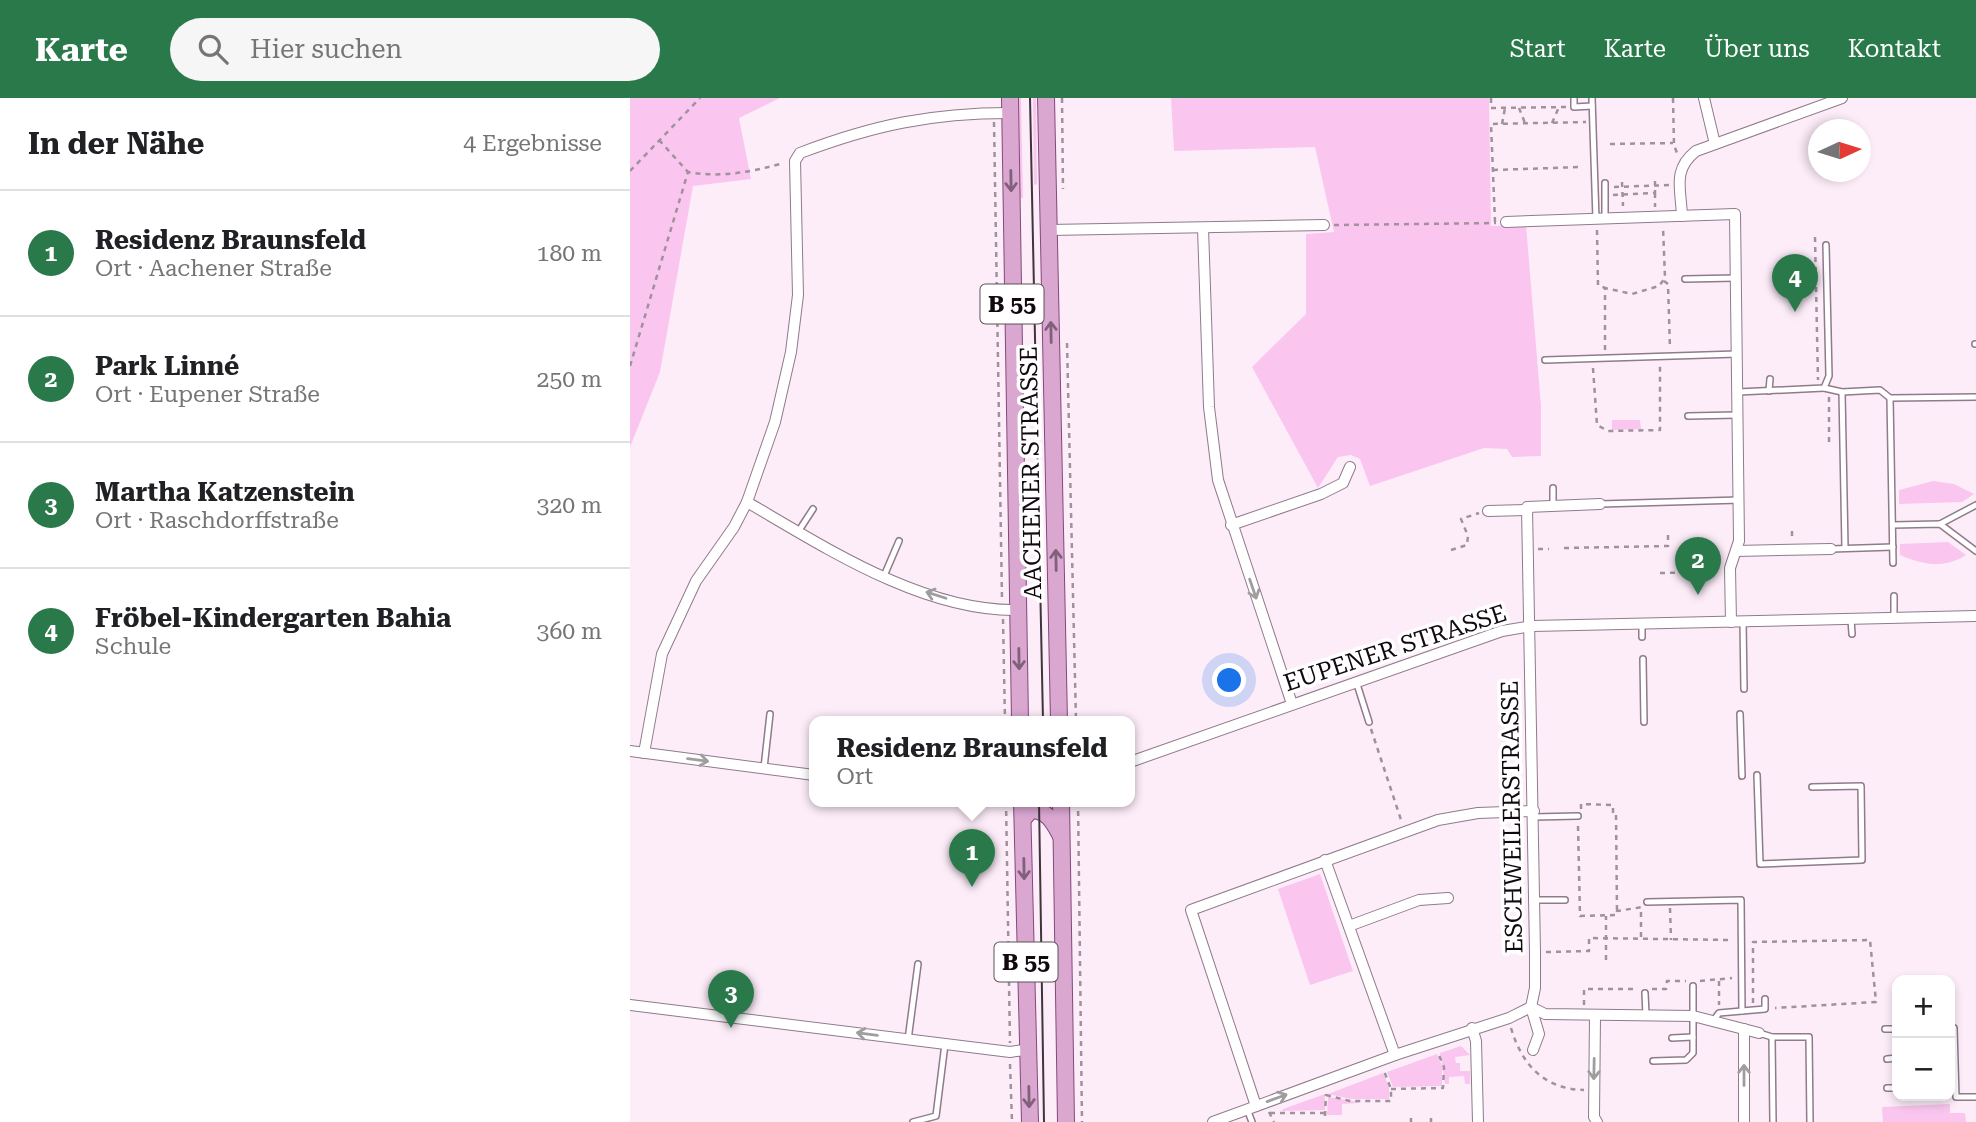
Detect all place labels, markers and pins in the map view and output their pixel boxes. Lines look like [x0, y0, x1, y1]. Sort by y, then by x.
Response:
pin: 4 [1772, 254, 1818, 312]
pin: 2 [1675, 537, 1721, 595]
pin: 1 [949, 829, 995, 887]
pin: 3 [708, 970, 754, 1028]

